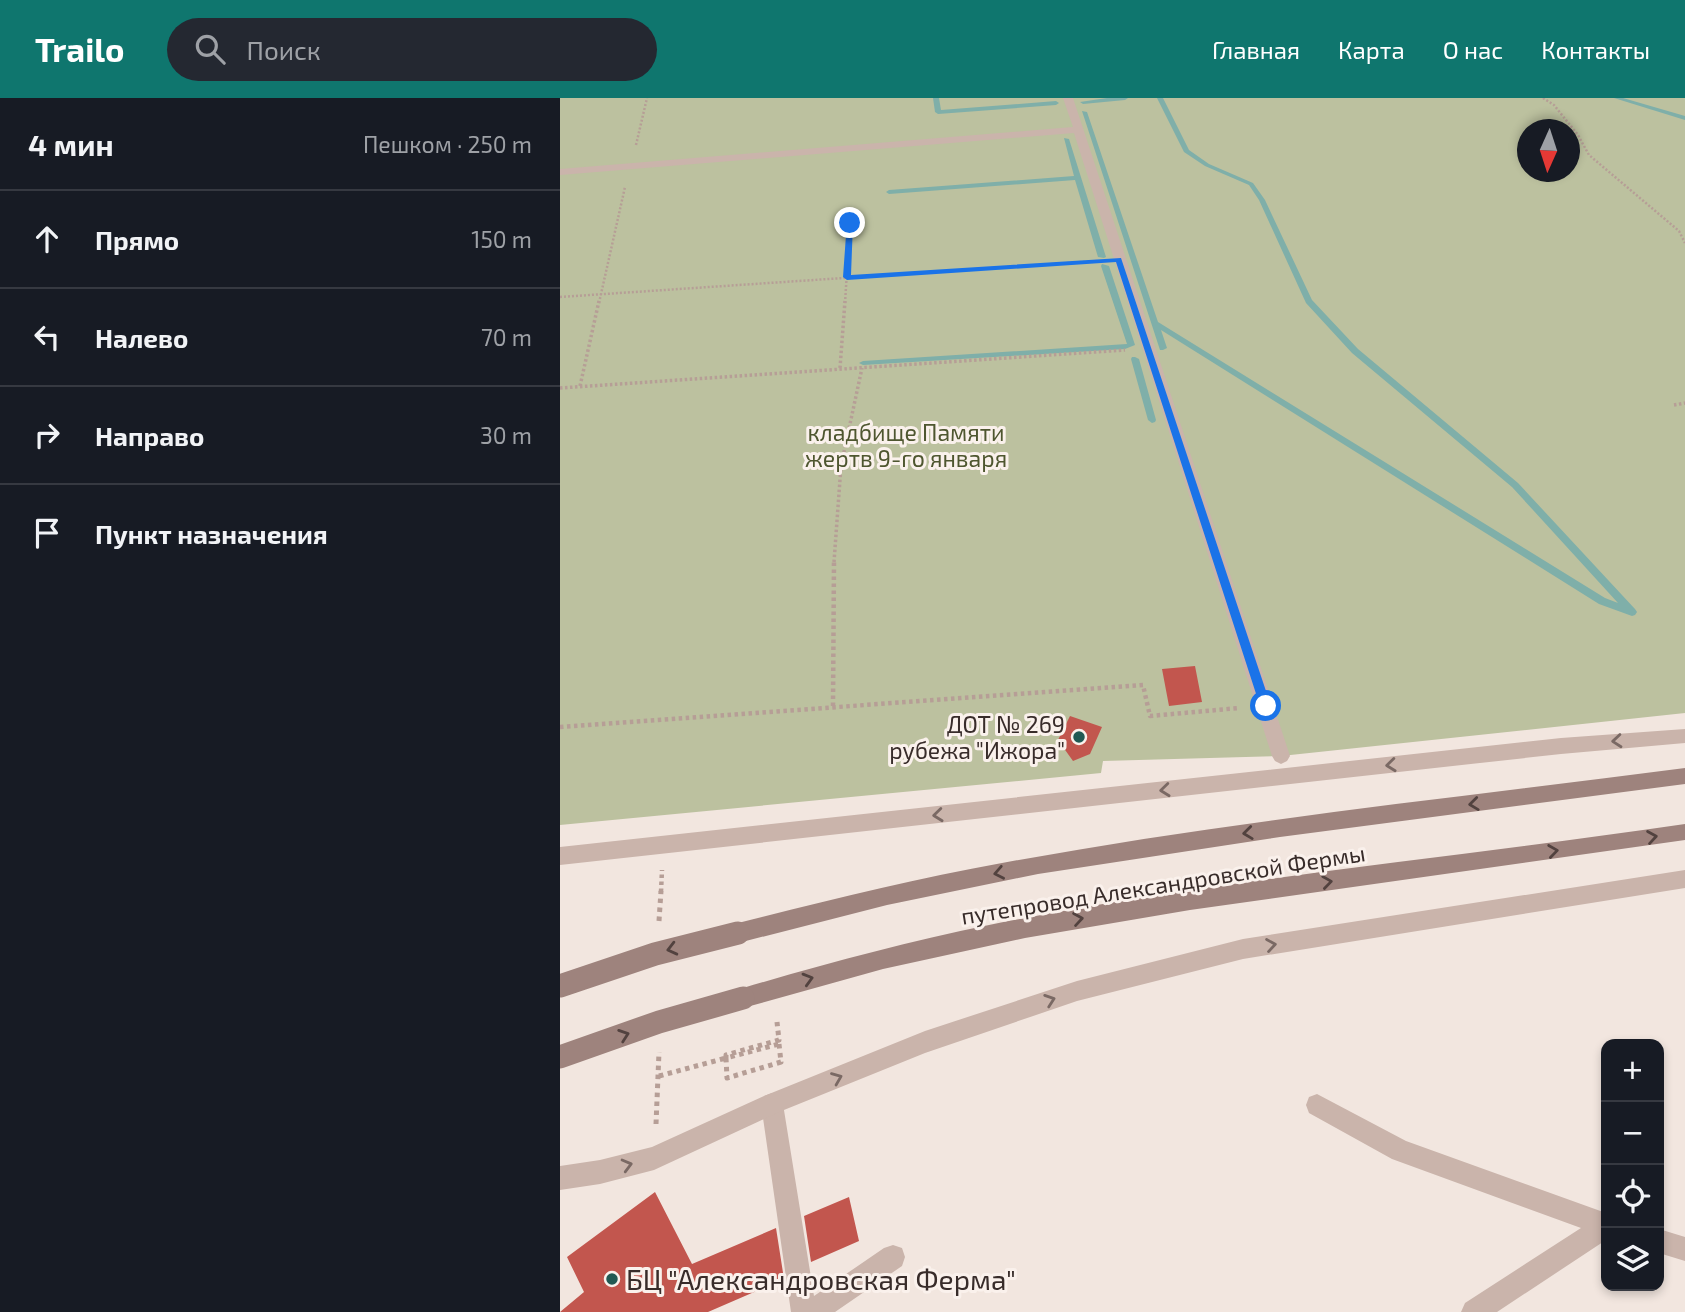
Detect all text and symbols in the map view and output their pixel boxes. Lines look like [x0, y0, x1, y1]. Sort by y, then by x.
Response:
search box [167, 18, 657, 81]
text: Trailo [35, 29, 125, 69]
icon: search [191, 30, 229, 68]
text: Поиск [247, 34, 321, 65]
text: Главная [1212, 35, 1300, 64]
text: Карта [1338, 35, 1405, 64]
text: О нас [1443, 35, 1503, 64]
text: Контакты [1541, 35, 1650, 64]
north arrow [1517, 119, 1580, 182]
text: 4 мин [28, 126, 114, 162]
text: Пешком · 250 m [363, 130, 532, 158]
route end [834, 207, 865, 238]
icon: ahead [28, 220, 66, 258]
text: Прямо [95, 224, 179, 255]
text: 150 m [471, 225, 532, 253]
icon: left [28, 318, 66, 356]
text: Налево [95, 322, 188, 353]
text: 70 m [481, 323, 532, 351]
icon: right [28, 416, 66, 454]
park label: кладбище Памяти жертв 9-го января [805, 418, 1007, 472]
text: Направо [95, 420, 204, 451]
text: 30 m [480, 421, 532, 449]
icon: arrive [28, 514, 66, 552]
text: Пункт назначения [95, 518, 328, 549]
route start [1250, 690, 1281, 721]
place label: ДОТ № 269 рубежа "Ижора" [889, 710, 1065, 765]
marker: ДОТ № 269 рубежа "Ижора" [1071, 729, 1087, 745]
one-way arrow [1611, 733, 1622, 748]
one-way arrow [1385, 757, 1396, 772]
one-way arrow [1159, 782, 1170, 797]
one-way arrow [1468, 796, 1479, 811]
one-way arrow [933, 807, 944, 822]
one-way arrow [1242, 825, 1254, 840]
one-way arrow [1646, 830, 1658, 845]
street label: путепровод Александровской Фермы [959, 838, 1367, 931]
one-way arrow [1547, 844, 1558, 859]
one-way arrow [993, 865, 1005, 880]
one-way arrow [1321, 875, 1333, 890]
one-way arrow [1072, 912, 1084, 927]
one-way arrow [1265, 938, 1277, 953]
one-way arrow [666, 941, 678, 955]
one-way arrow [802, 972, 814, 987]
one-way arrow [1044, 993, 1056, 1008]
one-way arrow [618, 1029, 630, 1043]
map controls [1601, 1039, 1664, 1291]
button: + [1601, 1039, 1664, 1102]
one-way arrow [829, 1072, 842, 1086]
button: − [1601, 1102, 1664, 1165]
one-way arrow [621, 1159, 633, 1173]
button: locate [1601, 1165, 1664, 1228]
button: layers [1601, 1228, 1664, 1291]
place label: БЦ "Александровская Ферма" [626, 1262, 1016, 1296]
marker: БЦ "Александровская Ферма" [604, 1271, 620, 1287]

